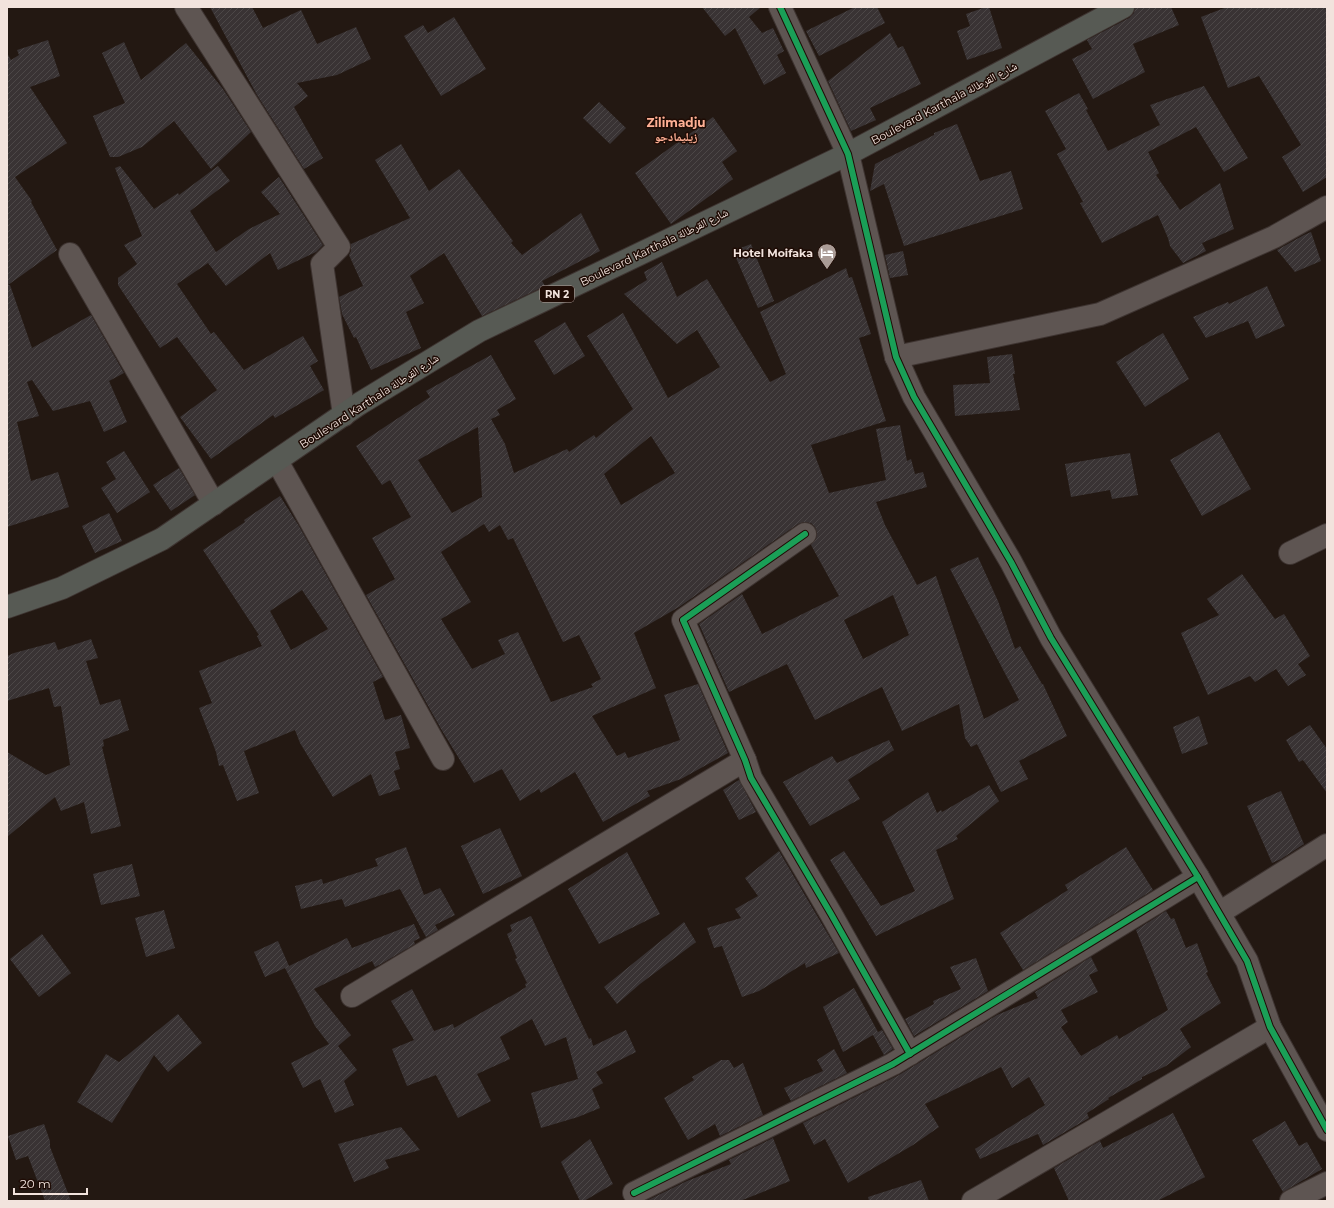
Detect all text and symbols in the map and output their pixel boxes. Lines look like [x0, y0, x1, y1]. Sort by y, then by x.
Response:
street label: Boulevard Karthala شارع القرطالة [869, 59, 1019, 147]
district label: Zilimadju زيليمادجو [646, 115, 706, 144]
street label: Boulevard Karthala شارع القرطالة [578, 205, 730, 289]
hotel icon: Hotel Moifaka [816, 242, 838, 270]
place label: Hotel Moifaka [733, 246, 813, 260]
road number: RN 2 [540, 286, 574, 302]
street label: Boulevard Karthala شارع القرطالة [297, 351, 441, 451]
scale bar [14, 1170, 87, 1196]
text: 20 m [20, 1176, 51, 1191]

